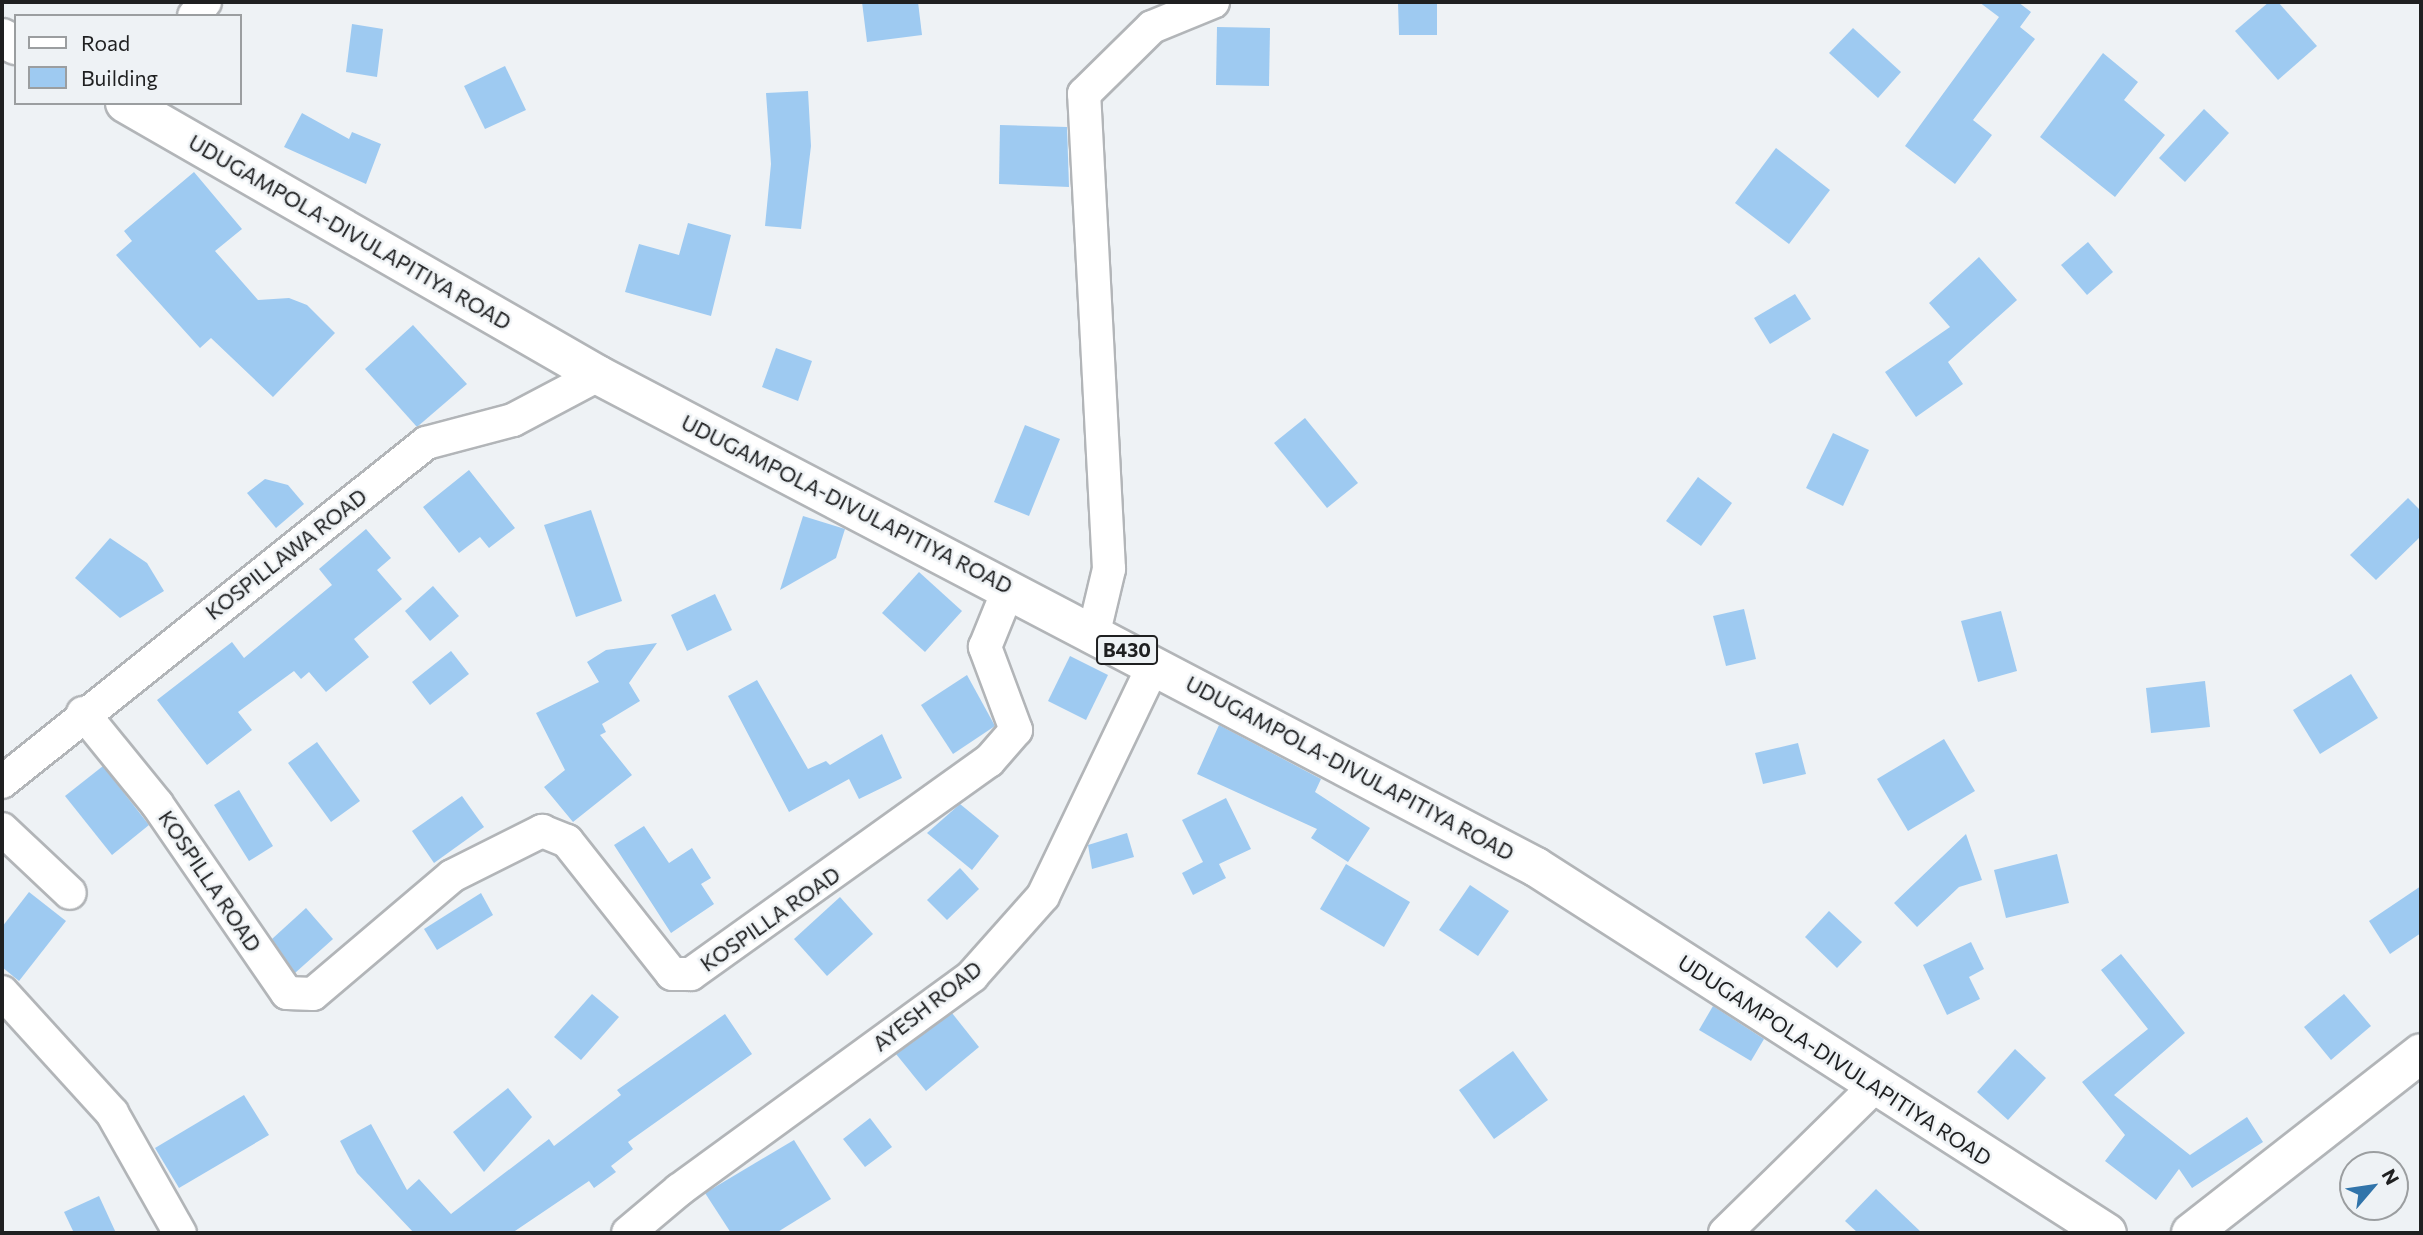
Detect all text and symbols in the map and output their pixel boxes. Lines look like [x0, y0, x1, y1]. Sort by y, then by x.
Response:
legend [14, 14, 242, 105]
text: Road [81, 30, 130, 55]
text: Building [81, 65, 158, 90]
street label: UDUGAMPOLA-DIVULAPITIYA ROAD [184, 129, 516, 335]
street label: UDUGAMPOLA-DIVULAPITIYA ROAD [677, 409, 1017, 599]
street label: KOSPILLAWA ROAD [200, 483, 372, 625]
road number: B430 [1096, 635, 1158, 666]
street label: UDUGAMPOLA-DIVULAPITIYA ROAD [1182, 670, 1518, 866]
street label: KOSPILLA ROAD [154, 806, 266, 956]
street label: KOSPILLA ROAD [695, 861, 845, 977]
street label: UDUGAMPOLA-DIVULAPITIYA ROAD [1674, 949, 1996, 1171]
street label: AYESH ROAD [868, 956, 986, 1056]
north arrow [2339, 1151, 2409, 1221]
text: N [2378, 1165, 2405, 1188]

